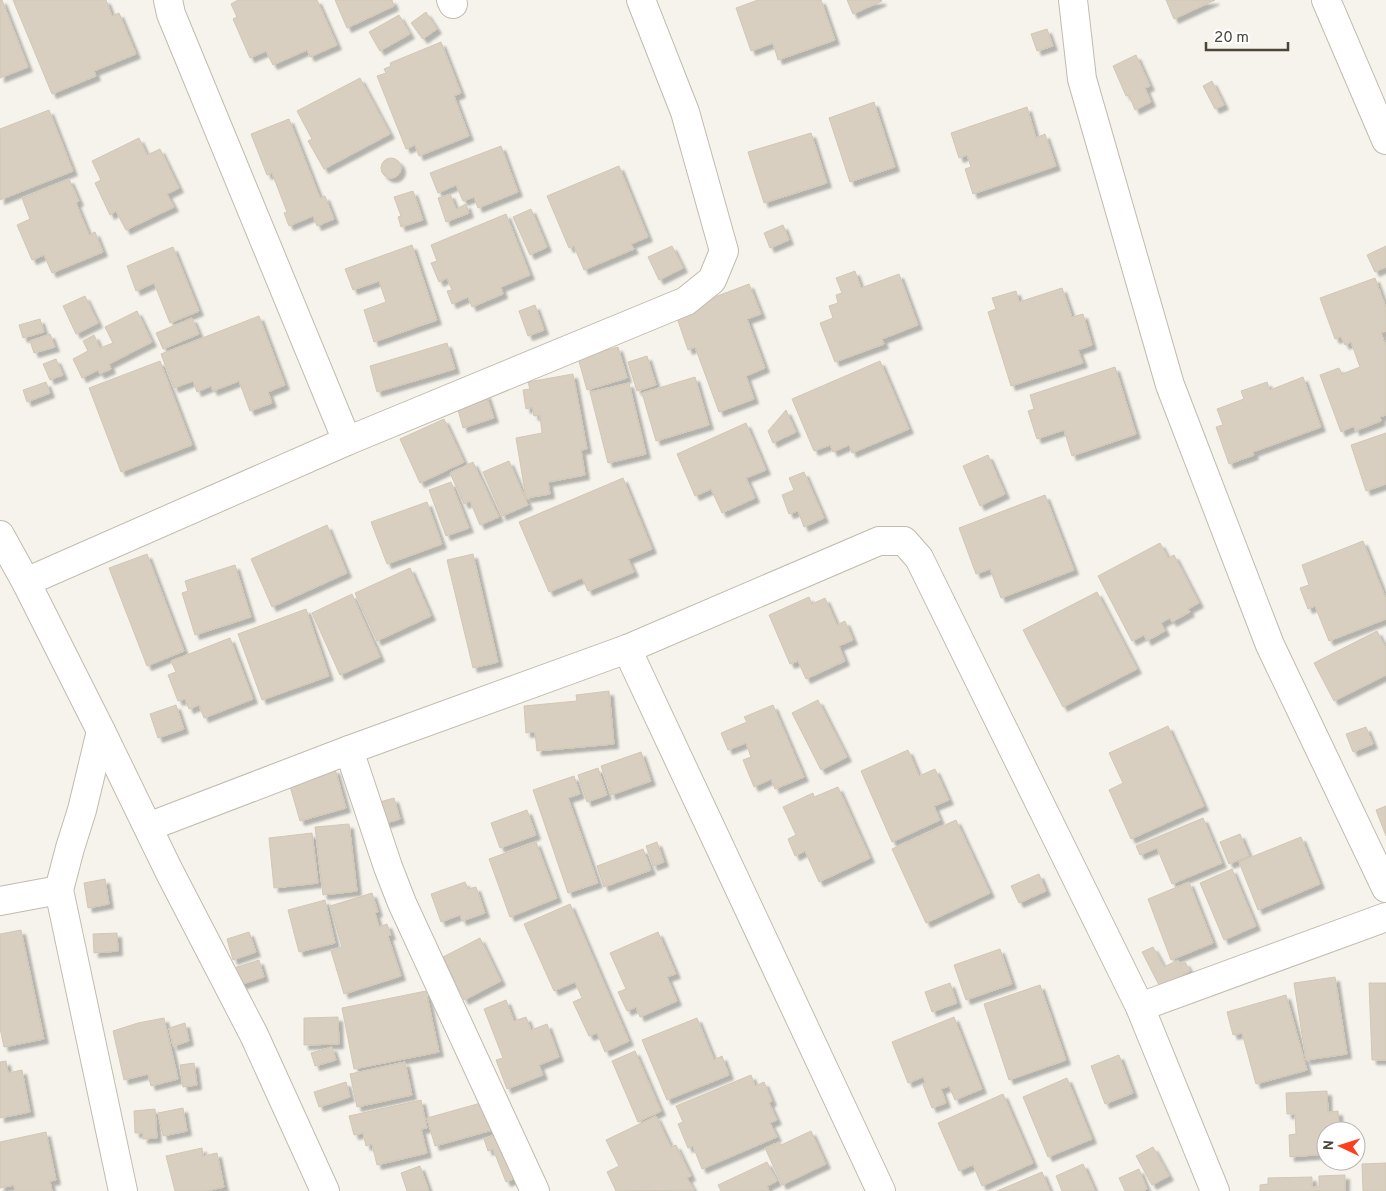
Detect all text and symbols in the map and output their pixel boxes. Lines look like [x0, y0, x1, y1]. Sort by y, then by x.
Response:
scale bar [1206, 20, 1288, 52]
text: 20 m [1214, 29, 1249, 48]
north arrow [1316, 1121, 1366, 1171]
text: N [1321, 1140, 1338, 1151]

